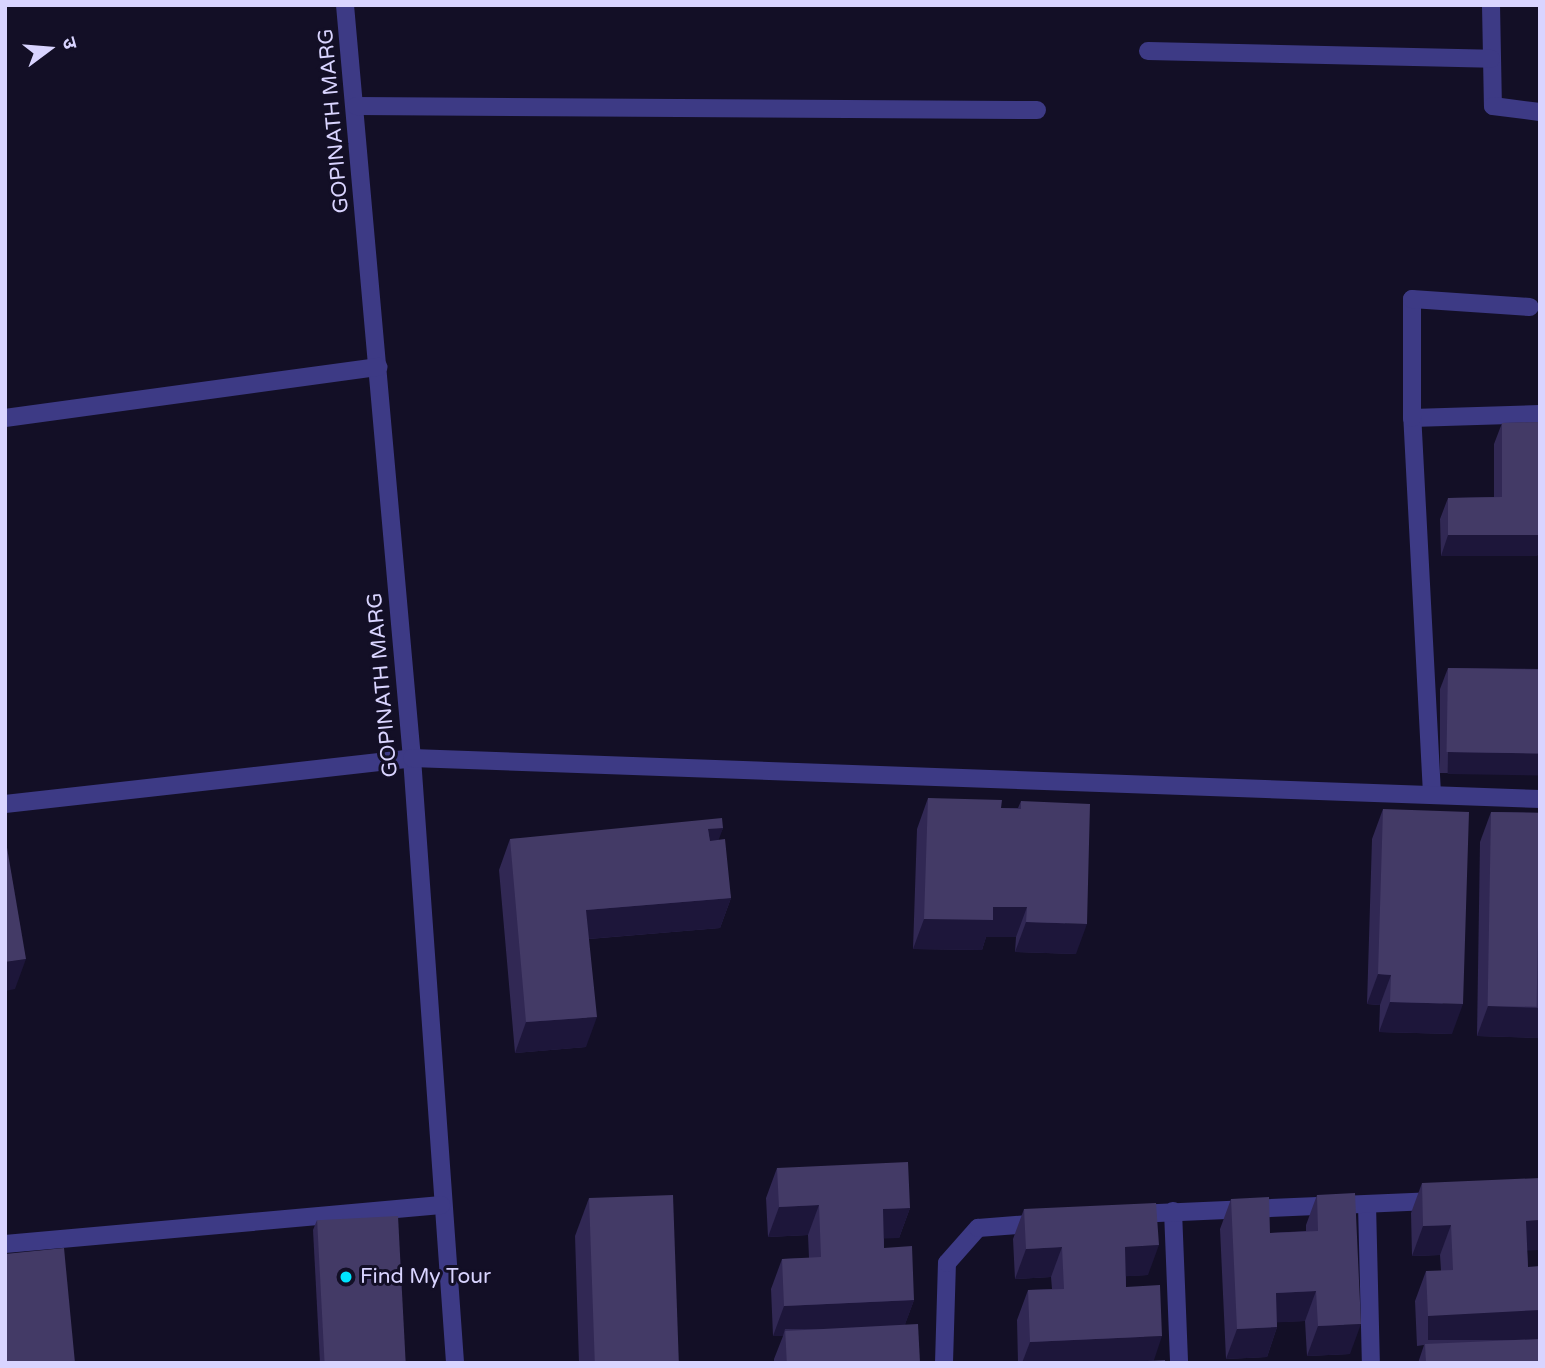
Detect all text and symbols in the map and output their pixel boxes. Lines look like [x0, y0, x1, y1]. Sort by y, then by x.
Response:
north arrow [14, 14, 84, 84]
street label: GOPINATH MARG [313, 28, 355, 214]
text: उ [57, 35, 81, 52]
street label: GOPINATH MARG [362, 592, 404, 778]
place label: Find My Tour [360, 1264, 491, 1290]
marker: Find My Tour [338, 1269, 354, 1285]

